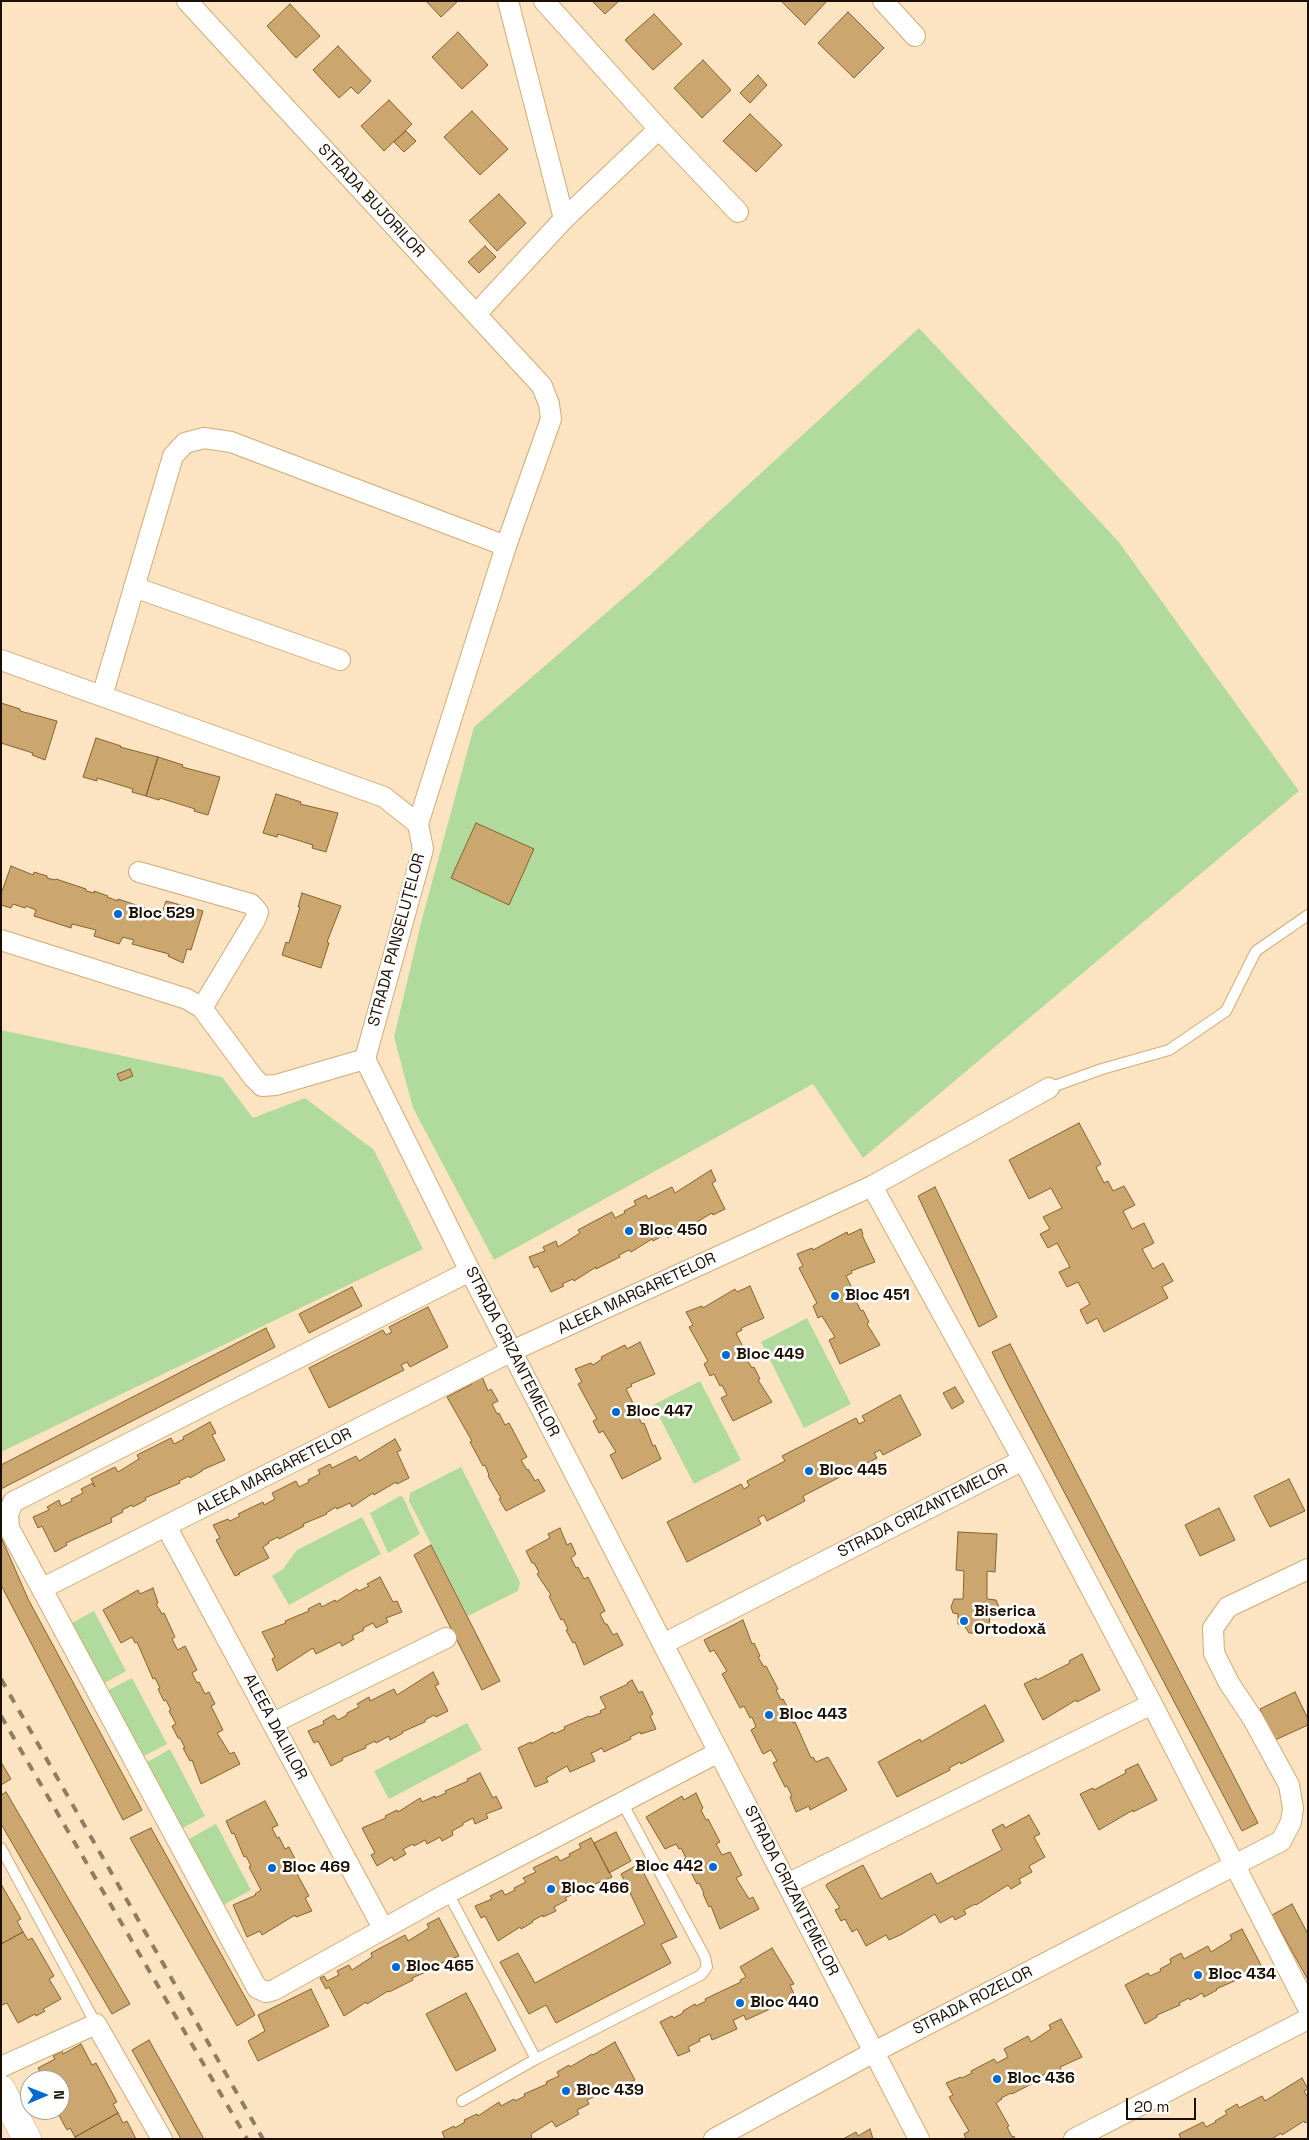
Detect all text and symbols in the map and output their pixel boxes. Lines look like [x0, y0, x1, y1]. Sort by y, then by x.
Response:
street label: STRADA BUJORILOR [314, 140, 428, 262]
street label: STRADA PANSELUȚELOR [365, 851, 429, 1029]
place label: Bloc 529 [128, 904, 195, 924]
marker: Bloc 529 [112, 908, 124, 920]
place label: Bloc 450 [639, 1221, 707, 1241]
marker: Bloc 450 [623, 1225, 635, 1237]
street label: ALEEA MARGARETELOR [555, 1249, 719, 1339]
street label: STRADA CRIZANTEMELOR [461, 1264, 563, 1440]
place label: Bloc 451 [845, 1286, 910, 1306]
marker: Bloc 451 [829, 1290, 841, 1302]
place label: Bloc 449 [736, 1345, 804, 1365]
marker: Bloc 449 [720, 1349, 732, 1361]
place label: Bloc 447 [626, 1402, 693, 1422]
marker: Bloc 447 [610, 1406, 622, 1418]
street label: ALEEA MARGARETELOR [193, 1424, 355, 1520]
street label: STRADA CRIZANTEMELOR [835, 1460, 1011, 1562]
place label: Bloc 445 [819, 1461, 887, 1481]
marker: Bloc 445 [803, 1465, 815, 1477]
place label: Biserica Ortodoxă [974, 1602, 1046, 1640]
marker: Biserica Ortodoxă [958, 1615, 970, 1627]
street label: ALEEA DALIILOR [239, 1671, 311, 1783]
place label: Bloc 443 [779, 1705, 847, 1725]
marker: Bloc 443 [763, 1709, 775, 1721]
street label: STRADA CRIZANTEMELOR [740, 1803, 842, 1979]
place label: Bloc 442 [635, 1857, 703, 1877]
place label: Bloc 469 [282, 1858, 350, 1878]
marker: Bloc 442 [707, 1861, 719, 1873]
marker: Bloc 469 [266, 1862, 278, 1874]
place label: Bloc 466 [561, 1879, 629, 1899]
marker: Bloc 466 [545, 1883, 557, 1895]
place label: Bloc 465 [406, 1957, 474, 1977]
marker: Bloc 465 [390, 1961, 402, 1973]
street label: STRADA ROZELOR [910, 1963, 1036, 2039]
place label: Bloc 434 [1208, 1965, 1276, 1985]
marker: Bloc 434 [1192, 1969, 1204, 1981]
place label: Bloc 440 [750, 1993, 819, 2013]
marker: Bloc 440 [734, 1997, 746, 2009]
place label: Bloc 436 [1007, 2069, 1075, 2089]
north arrow [20, 2070, 70, 2120]
marker: Bloc 436 [991, 2073, 1003, 2085]
place label: Bloc 439 [576, 2081, 644, 2101]
marker: Bloc 439 [560, 2085, 572, 2097]
scale bar [1129, 2088, 1199, 2120]
text: N [50, 2090, 68, 2100]
text: 20 m [1134, 2097, 1169, 2116]

